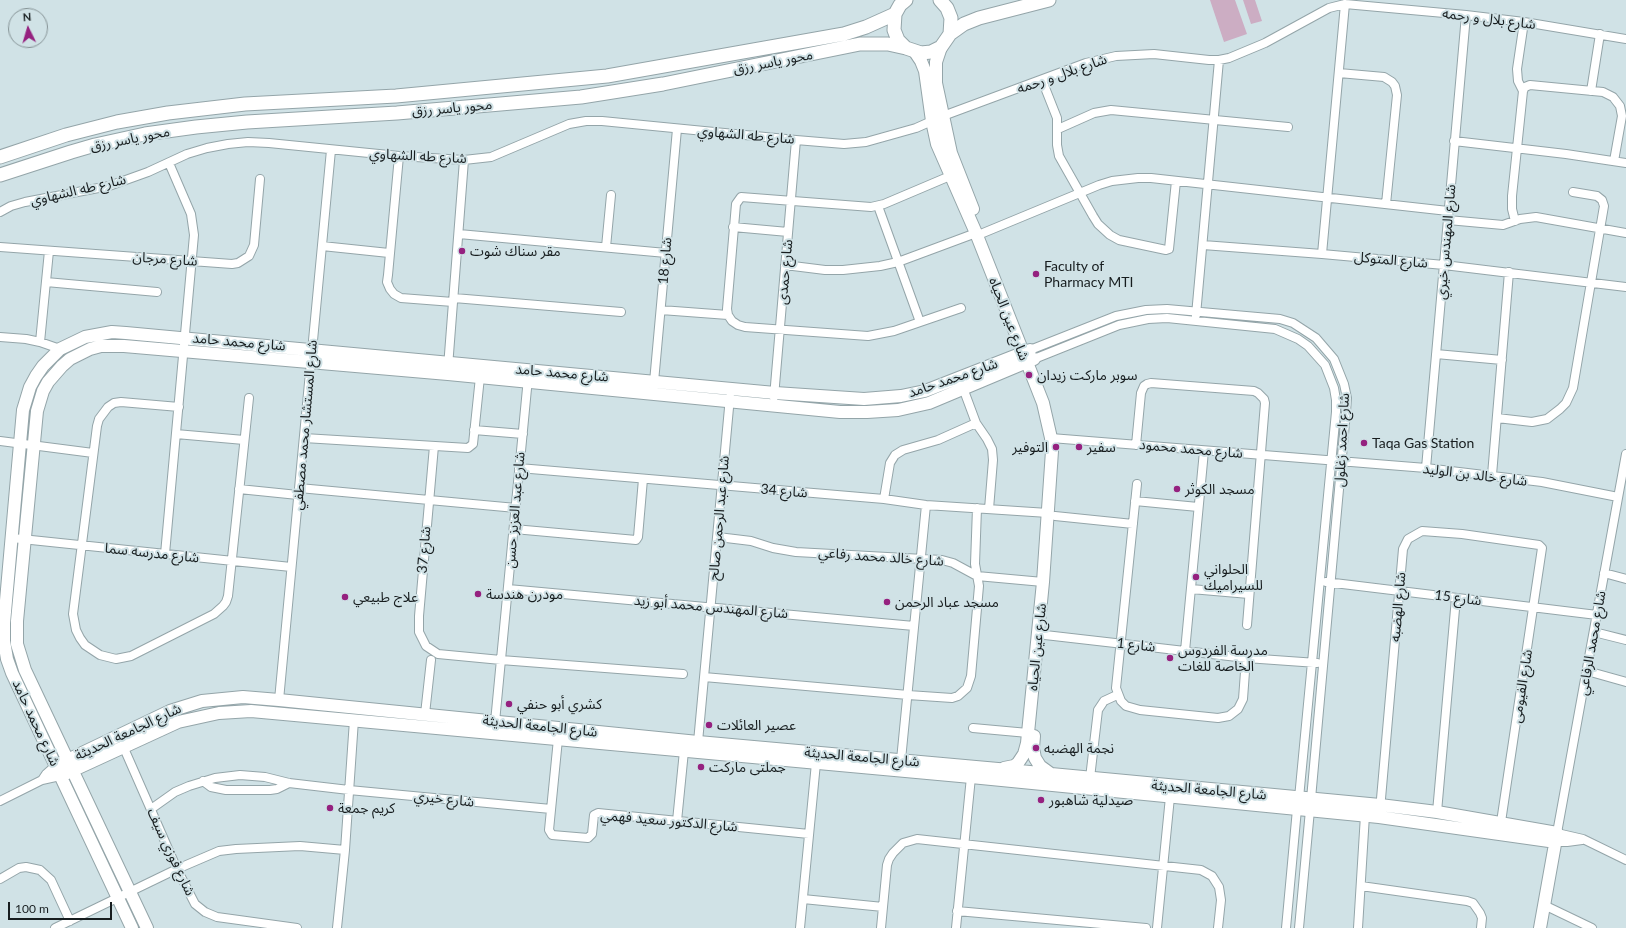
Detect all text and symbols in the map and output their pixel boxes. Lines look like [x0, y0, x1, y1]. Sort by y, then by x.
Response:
street label: شارع بلال و رحمه [1441, 5, 1537, 33]
north arrow [8, 8, 48, 48]
text: N [22, 10, 32, 23]
street label: محور ياسر رزق [732, 46, 814, 78]
street label: شارع بلال و رحمه [1015, 51, 1109, 97]
street label: محور ياسر رزق [411, 96, 493, 120]
street label: شارع طه الشهاوي [697, 122, 795, 148]
street label: محور ياسر رزق [89, 123, 171, 155]
street label: شارع طه الشهاوي [369, 145, 467, 167]
street label: شارع طه الشهاوي [29, 171, 127, 209]
street label: شارع المهندس خيري [1433, 184, 1459, 300]
street label: شارع 18 [655, 237, 675, 285]
street label: شارع حمدى [774, 239, 796, 305]
place label: مقر سناك شوت [470, 243, 561, 259]
marker: مقر سناك شوت [457, 246, 467, 256]
street label: شارع مرجان [132, 248, 198, 270]
street label: شارع المتوكل [1354, 248, 1428, 272]
place label: Faculty of Pharmacy MTI [1044, 258, 1133, 290]
marker: Faculty of Pharmacy MTI [1031, 269, 1041, 279]
street label: شارع عين الحياه [985, 275, 1033, 363]
street label: شارع محمد حامد [192, 330, 286, 354]
street label: شارع المستشار محمد مصطفي [289, 339, 321, 511]
street label: شارع محمد حامد [906, 355, 1000, 401]
street label: شارع محمد حامد [515, 361, 609, 385]
place label: سوبر ماركت زيدان [1037, 367, 1137, 383]
marker: سوبر ماركت زيدان [1024, 370, 1034, 380]
street label: شارع احمد زغلول [1331, 393, 1353, 487]
place label: Taqa Gas Station [1372, 435, 1474, 451]
street label: شارع محمد محمود [1139, 436, 1243, 462]
marker: Taqa Gas Station [1359, 438, 1369, 448]
place label: التوفير [1012, 439, 1048, 455]
place label: سفير [1087, 439, 1116, 455]
marker: التوفير [1051, 442, 1061, 452]
marker: سفير [1074, 442, 1084, 452]
street label: شارع عبد العزيز حسن [502, 451, 528, 569]
street label: شارع عبد الرحمن صالح [705, 455, 733, 581]
street label: شارع خالد بن الوليد [1422, 460, 1528, 490]
street label: شارع 34 [760, 481, 808, 501]
place label: مسجد الكوثر [1185, 481, 1255, 497]
marker: مسجد الكوثر [1172, 484, 1182, 494]
street label: شارع 37 [414, 526, 434, 574]
street label: شارع مدرسه سما [104, 540, 200, 566]
street label: شارع خالد محمد رفاعي [818, 544, 944, 570]
place label: الحلواني للسيراميك [1204, 561, 1263, 594]
street label: شارع الهضبه [1387, 571, 1409, 643]
marker: الحلواني للسيراميك [1191, 572, 1201, 582]
place label: مودرن هندسة [486, 586, 563, 602]
street label: شارع 15 [1434, 587, 1482, 609]
place label: علاج طبيعي [353, 589, 418, 605]
marker: مودرن هندسة [473, 589, 483, 599]
street label: شارع محمد الرفاعي [1575, 589, 1609, 697]
marker: علاج طبيعي [340, 592, 350, 602]
street label: شارع المهندس محمد أبو زيد [633, 592, 789, 622]
place label: مسجد عباد الرحمن [895, 594, 999, 610]
marker: مسجد عباد الرحمن [882, 597, 892, 607]
street label: شارع عين الحياه [1024, 602, 1050, 692]
street label: شارع 1 [1116, 635, 1156, 655]
place label: مدرسة الفردوس الخاصة للغات [1178, 642, 1268, 674]
street label: شارع الفيومى [1508, 648, 1536, 724]
marker: مدرسة الفردوس الخاصة للغات [1165, 653, 1175, 663]
street label: شارع محمد حامد [9, 677, 63, 769]
place label: كشري أبو حنفي [517, 696, 602, 712]
marker: كشري أبو حنفي [504, 699, 514, 709]
street label: شارع الجامعة الحديثة [72, 700, 184, 764]
street label: شارع الجامعة الحديثة [482, 712, 598, 740]
place label: عصير العائلات [717, 717, 796, 733]
marker: عصير العائلات [704, 720, 714, 730]
place label: نجمة الهضبه [1044, 740, 1114, 756]
marker: نجمة الهضبه [1031, 743, 1041, 753]
street label: شارع الجامعة الحديثة [804, 744, 920, 770]
place label: جملتى ماركت [709, 759, 786, 775]
marker: جملتى ماركت [696, 762, 706, 772]
street label: شارع الجامعة الحديثة [1151, 777, 1267, 803]
street label: شارع خيري [413, 787, 475, 811]
place label: صيدلية شاهبور [1049, 792, 1133, 808]
marker: صيدلية شاهبور [1036, 795, 1046, 805]
place label: كريم جمعة [338, 800, 395, 816]
marker: كريم جمعة [325, 803, 335, 813]
street label: شارع فوزي سيف [143, 806, 199, 898]
street label: شارع الدكتور سعيد فهمي [600, 807, 738, 835]
scale bar [10, 894, 114, 920]
text: 100 m [15, 901, 49, 916]

